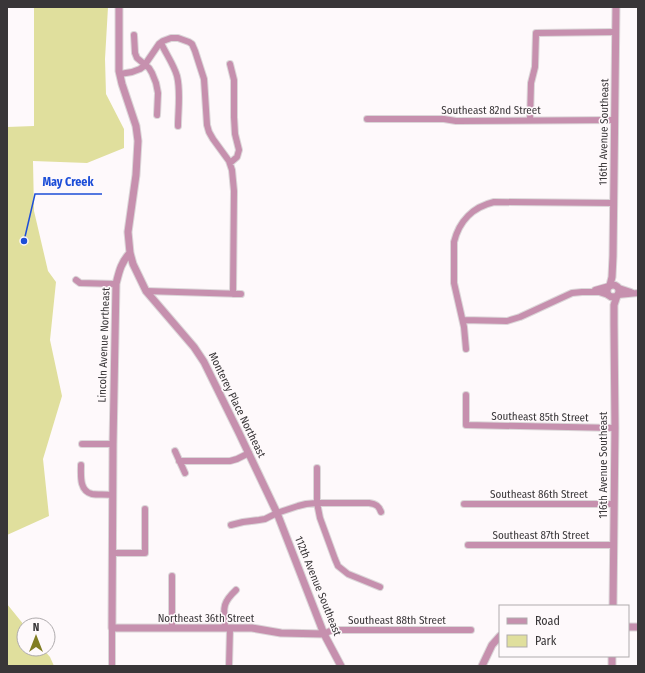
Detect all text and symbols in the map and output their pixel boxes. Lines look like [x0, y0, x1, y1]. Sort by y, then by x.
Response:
street label: 116th Avenue Southeast [597, 78, 611, 186]
street label: Southeast 82nd Street [441, 104, 541, 117]
callout: May Creek [35, 170, 102, 194]
text: May Creek [42, 175, 94, 189]
street label: Lincoln Avenue Northeast [95, 287, 113, 403]
street label: Monterey Place Northeast [206, 350, 268, 460]
street label: Southeast 85th Street [491, 410, 589, 424]
street label: 116th Avenue Southeast [597, 411, 610, 518]
street label: Southeast 86th Street [490, 488, 588, 501]
street label: Southeast 87th Street [493, 529, 590, 542]
street label: 112th Avenue Southeast [292, 534, 344, 638]
legend [499, 605, 629, 657]
street label: Northeast 36th Street [158, 612, 255, 625]
street label: Southeast 88th Street [348, 614, 446, 627]
text: Road [535, 614, 560, 628]
north arrow [16, 617, 56, 657]
text: N [33, 621, 39, 634]
text: Park [535, 634, 557, 648]

